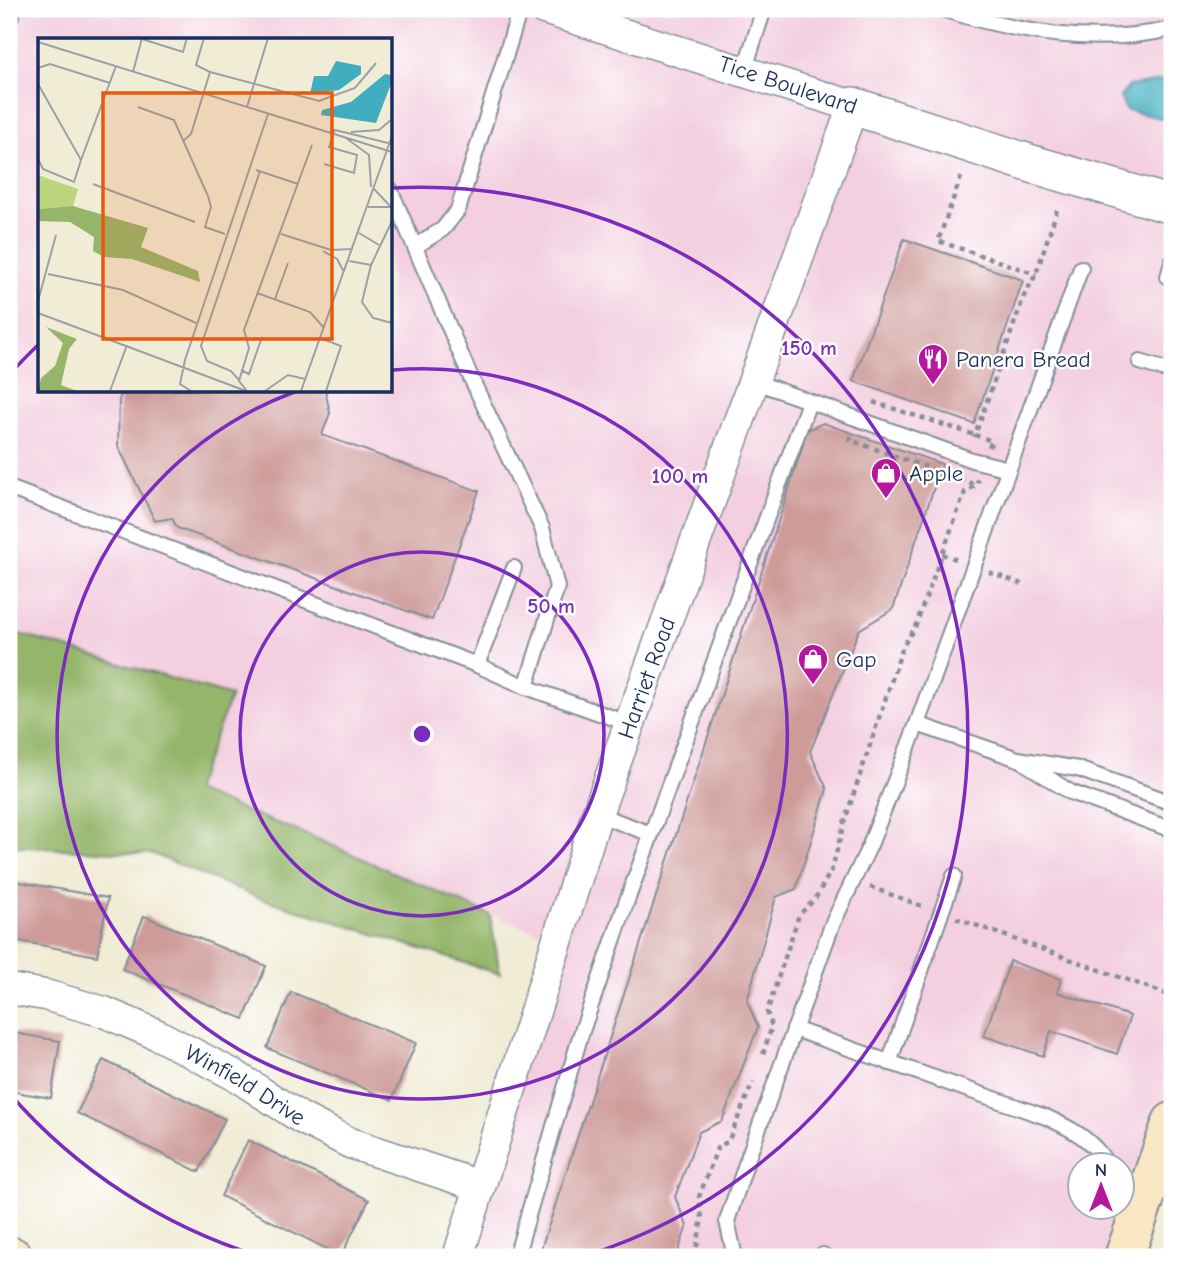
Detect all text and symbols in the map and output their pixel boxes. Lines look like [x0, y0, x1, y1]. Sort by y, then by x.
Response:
inset map [38, 38, 392, 392]
street label: Tice Boulevard [715, 50, 861, 120]
text: 150 m [781, 336, 837, 360]
restaurant icon: Panera Bread [916, 342, 950, 386]
place label: Panera Bread [956, 346, 1091, 373]
shop icon: Apple [869, 456, 903, 500]
place label: Apple [909, 460, 963, 487]
text: 100 m [652, 464, 708, 488]
text: 50 m [527, 594, 575, 618]
street label: Harriet Road [612, 613, 681, 742]
shop icon: Gap [796, 642, 830, 686]
place label: Gap [836, 646, 877, 673]
centre of rings [410, 722, 434, 746]
street label: Winfield Drive [181, 1038, 311, 1131]
north arrow [1066, 1150, 1136, 1220]
text: N [1095, 1159, 1107, 1181]

